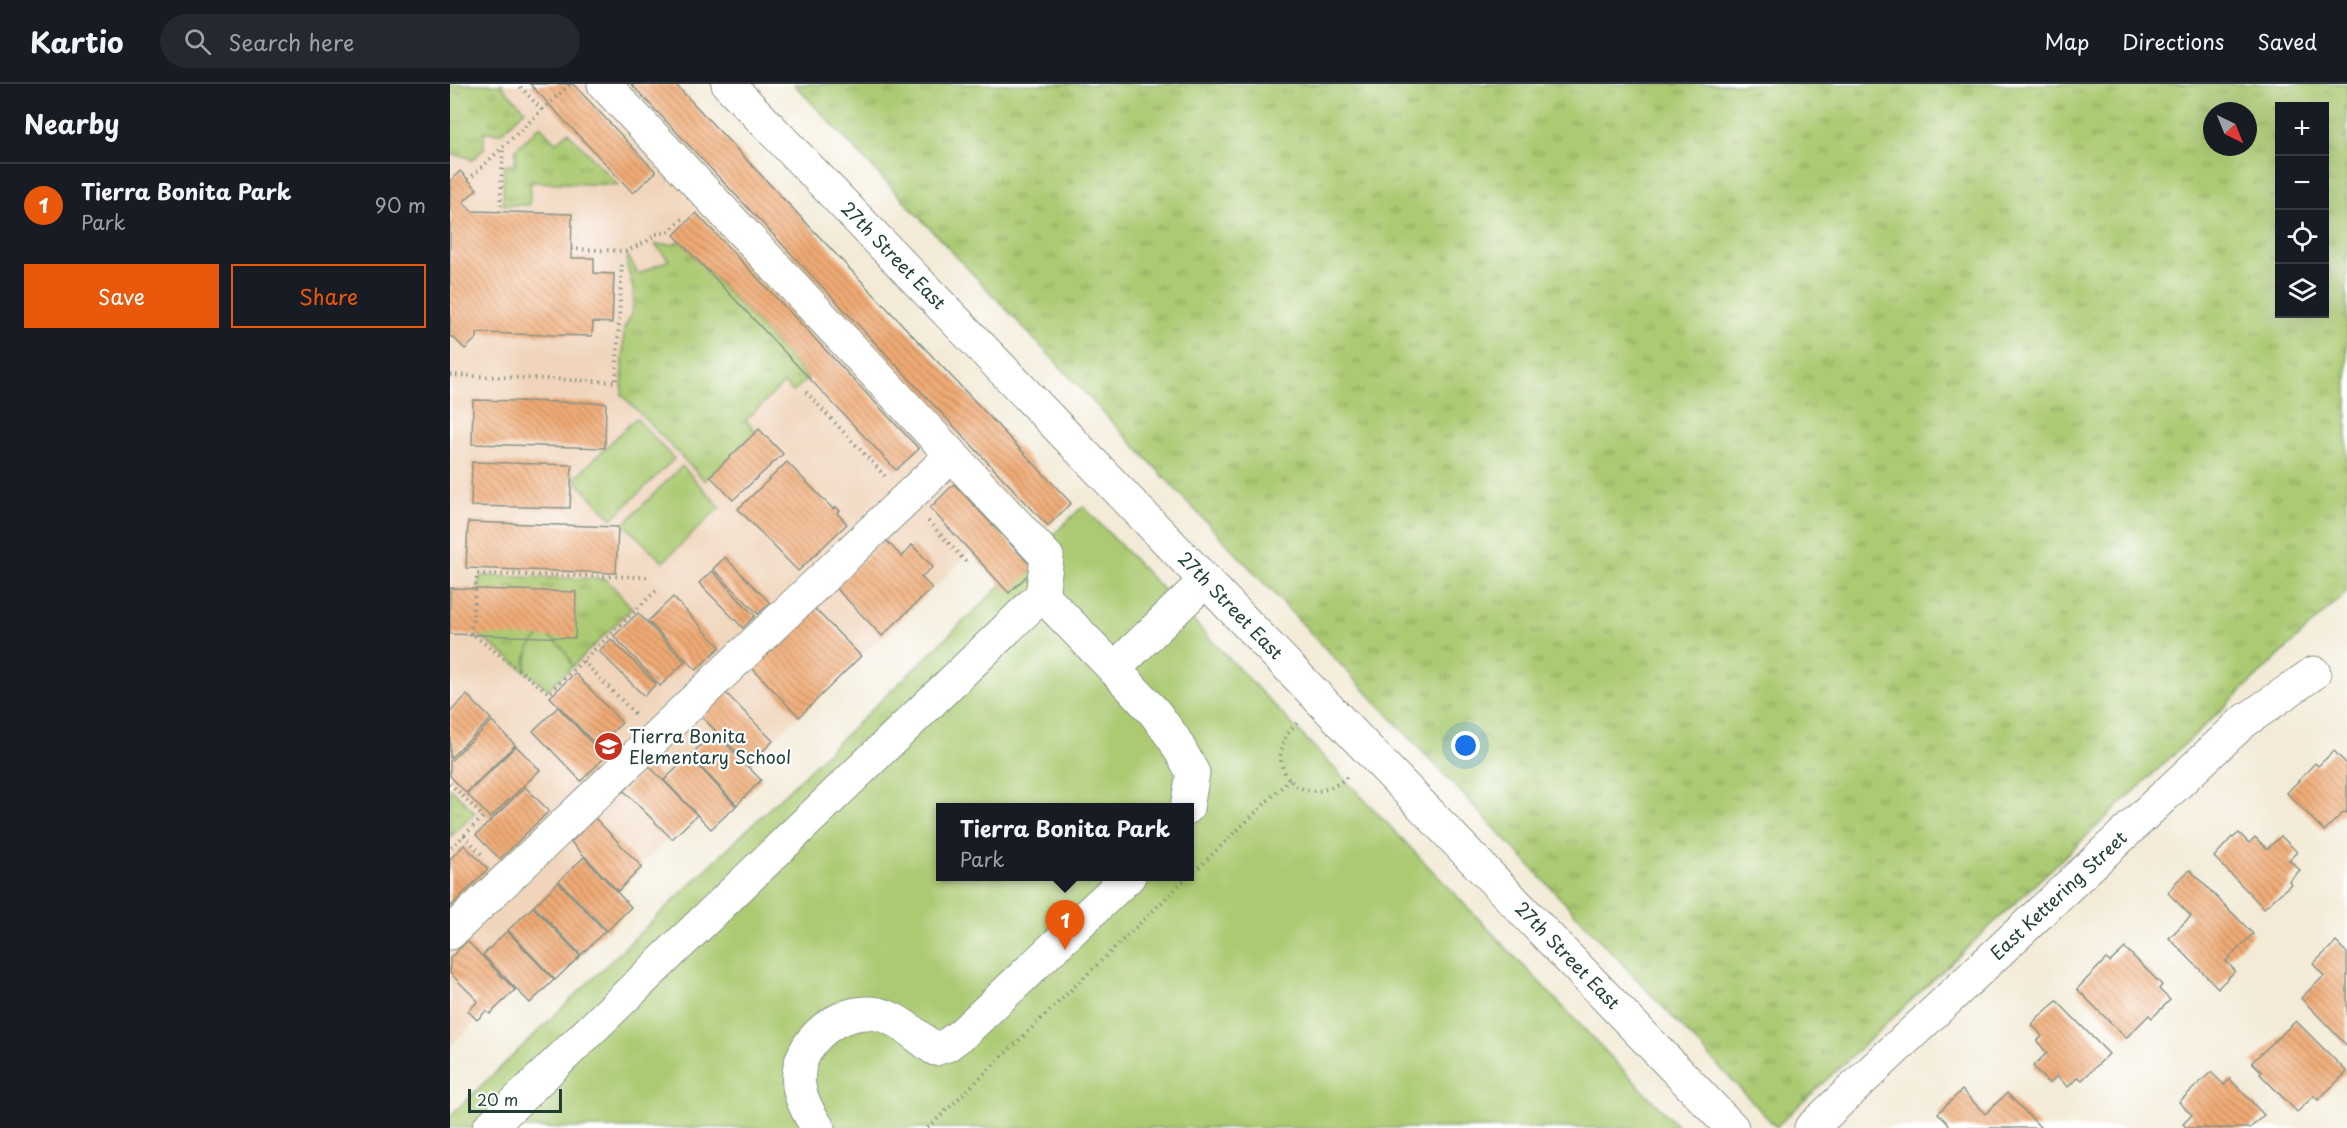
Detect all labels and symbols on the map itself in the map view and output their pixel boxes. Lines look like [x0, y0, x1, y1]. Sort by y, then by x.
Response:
north arrow [2203, 102, 2257, 156]
street label: 27th Street East [835, 195, 953, 315]
street label: 27th Street East [1172, 545, 1290, 665]
place label: Tierra Bonita Elementary School [629, 722, 791, 770]
school or university icon: Tierra Bonita Elementary School [592, 731, 624, 763]
your location [1451, 731, 1480, 760]
street label: East Kettering Street [1984, 824, 2132, 966]
street label: 27th Street East [1509, 895, 1627, 1015]
pin: 1 [1046, 900, 1084, 950]
scale bar [468, 1086, 562, 1114]

